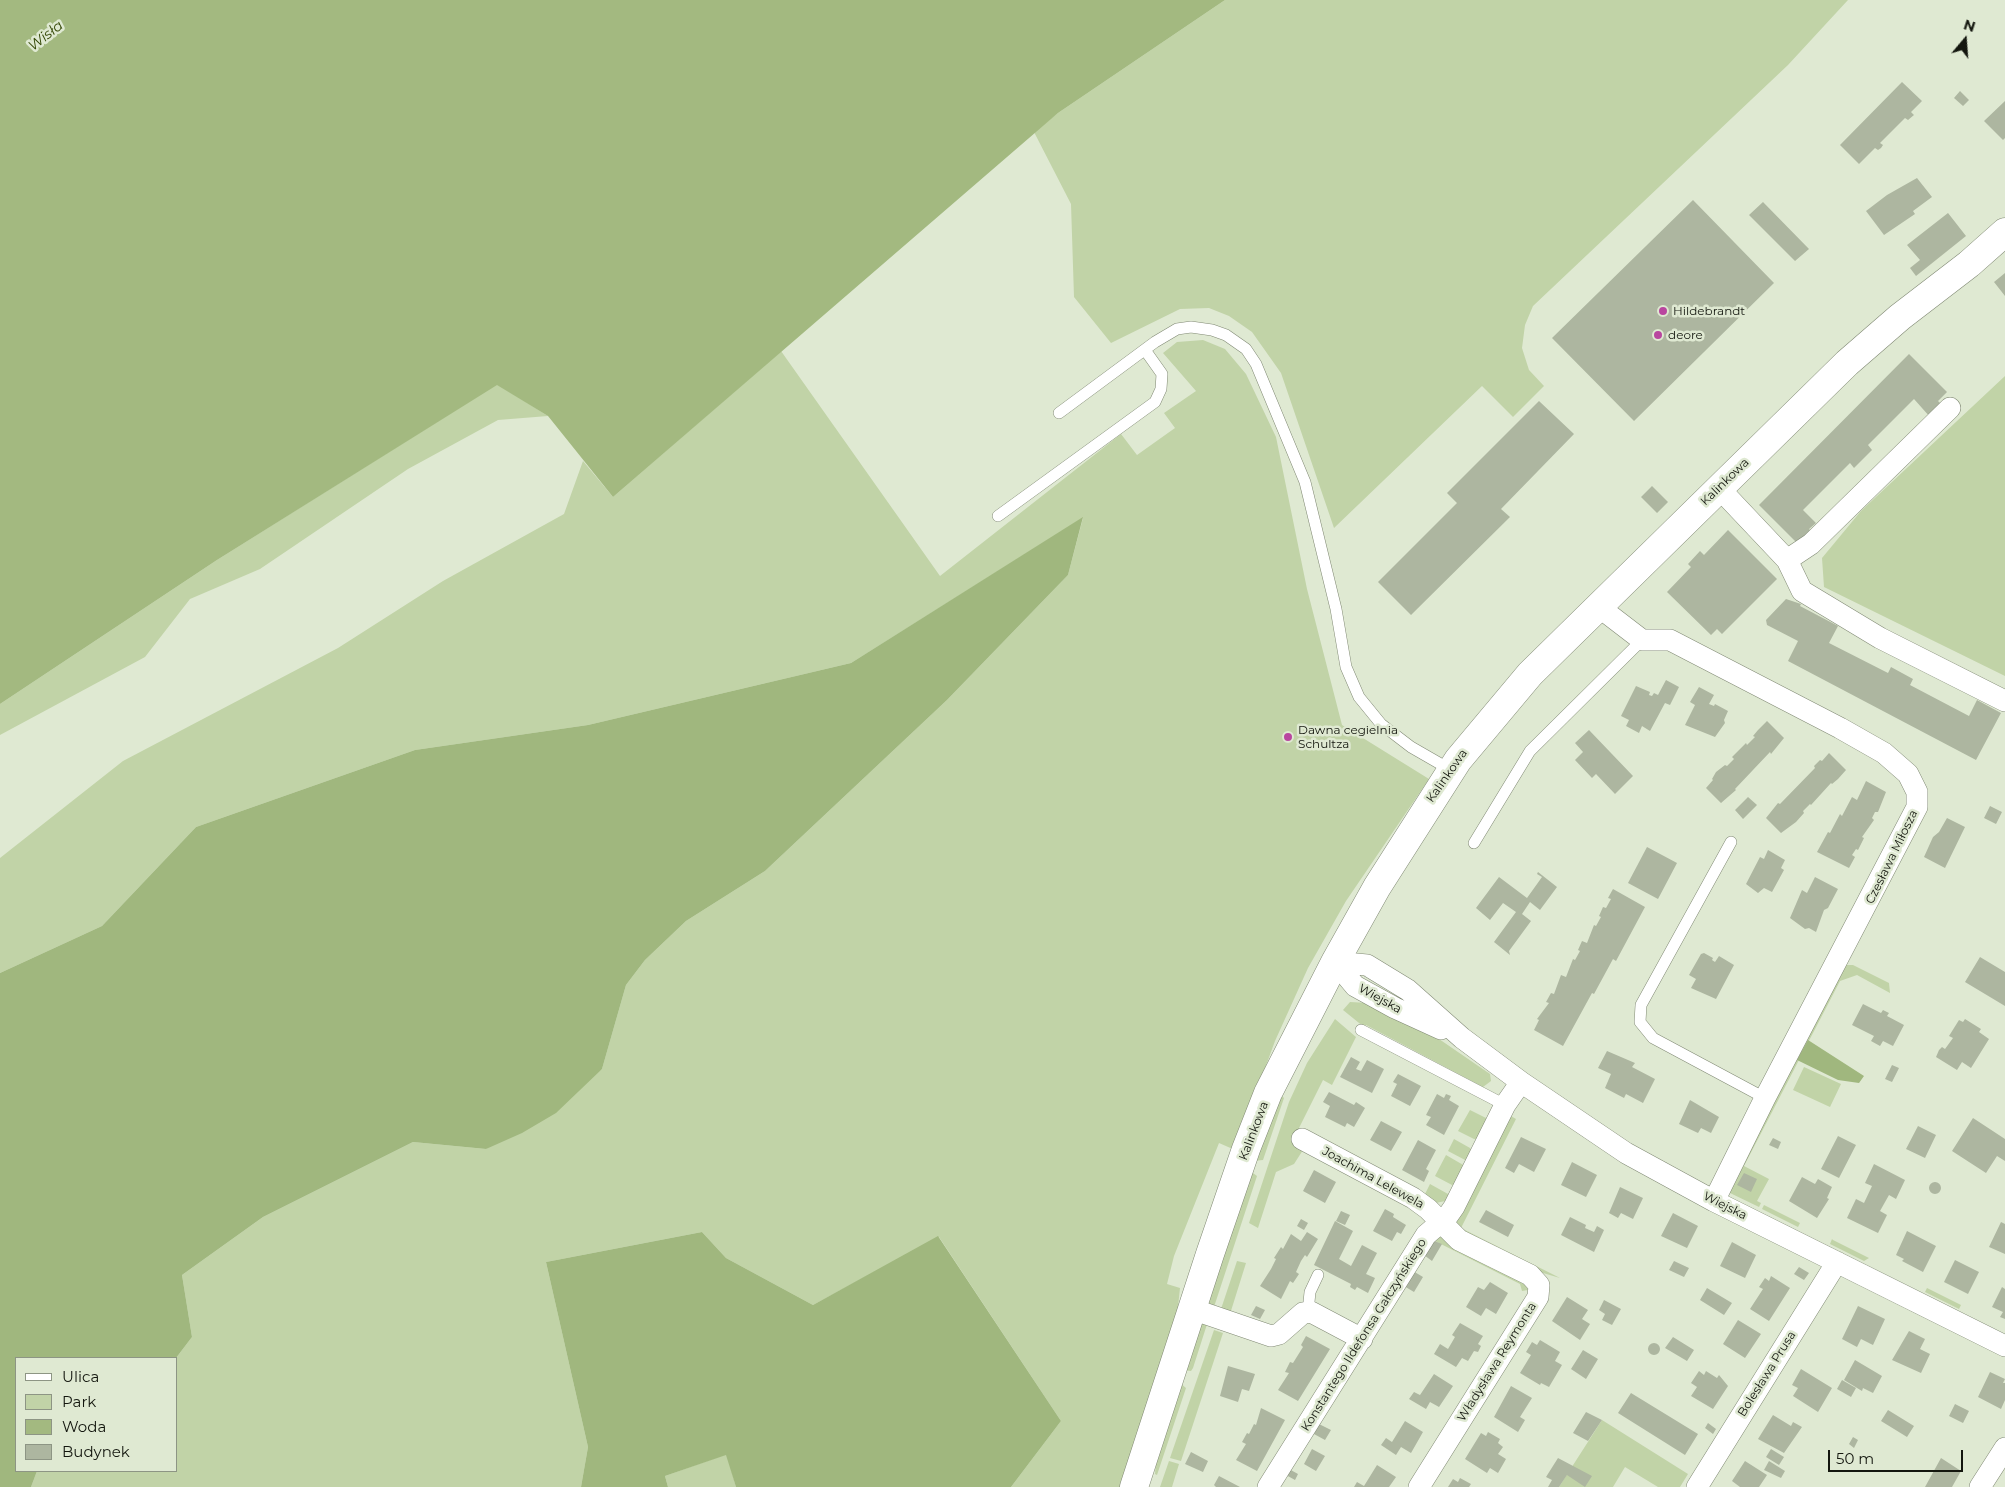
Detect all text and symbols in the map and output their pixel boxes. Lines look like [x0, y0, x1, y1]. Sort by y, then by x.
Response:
north arrow [1940, 15, 1990, 65]
text: N [1961, 15, 1978, 36]
water label: Wisła [25, 17, 67, 55]
place label: Hildebrandt [1673, 304, 1745, 318]
marker: Hildebrandt [1657, 305, 1669, 317]
place label: deore [1668, 328, 1703, 342]
marker: deore [1652, 329, 1664, 341]
street label: Kalinkowa [1698, 455, 1752, 509]
place label: Dawna cegielnia Schultza [1298, 723, 1398, 751]
marker: Dawna cegielnia Schultza [1282, 731, 1294, 743]
street label: Kalinkowa [1423, 747, 1471, 805]
street label: Czesława Miłosza [1863, 808, 1921, 906]
street label: Wiejska [1356, 981, 1404, 1017]
street label: Kalinkowa [1236, 1100, 1272, 1162]
street label: Joachima Lelewela [1320, 1144, 1426, 1212]
street label: Wiejska [1701, 1189, 1749, 1223]
street label: Konstantego Ildefonsa Gałczyńskiego [1298, 1236, 1430, 1434]
street label: Władysława Reymonta [1454, 1300, 1540, 1424]
street label: Bolesława Prusa [1735, 1329, 1799, 1419]
legend [15, 1357, 178, 1472]
text: Ulica [62, 1367, 99, 1386]
text: Park [62, 1392, 96, 1411]
text: Woda [62, 1417, 106, 1436]
scale bar [1830, 1440, 1965, 1472]
text: Budynek [62, 1442, 130, 1461]
text: 50 m [1836, 1449, 1874, 1468]

